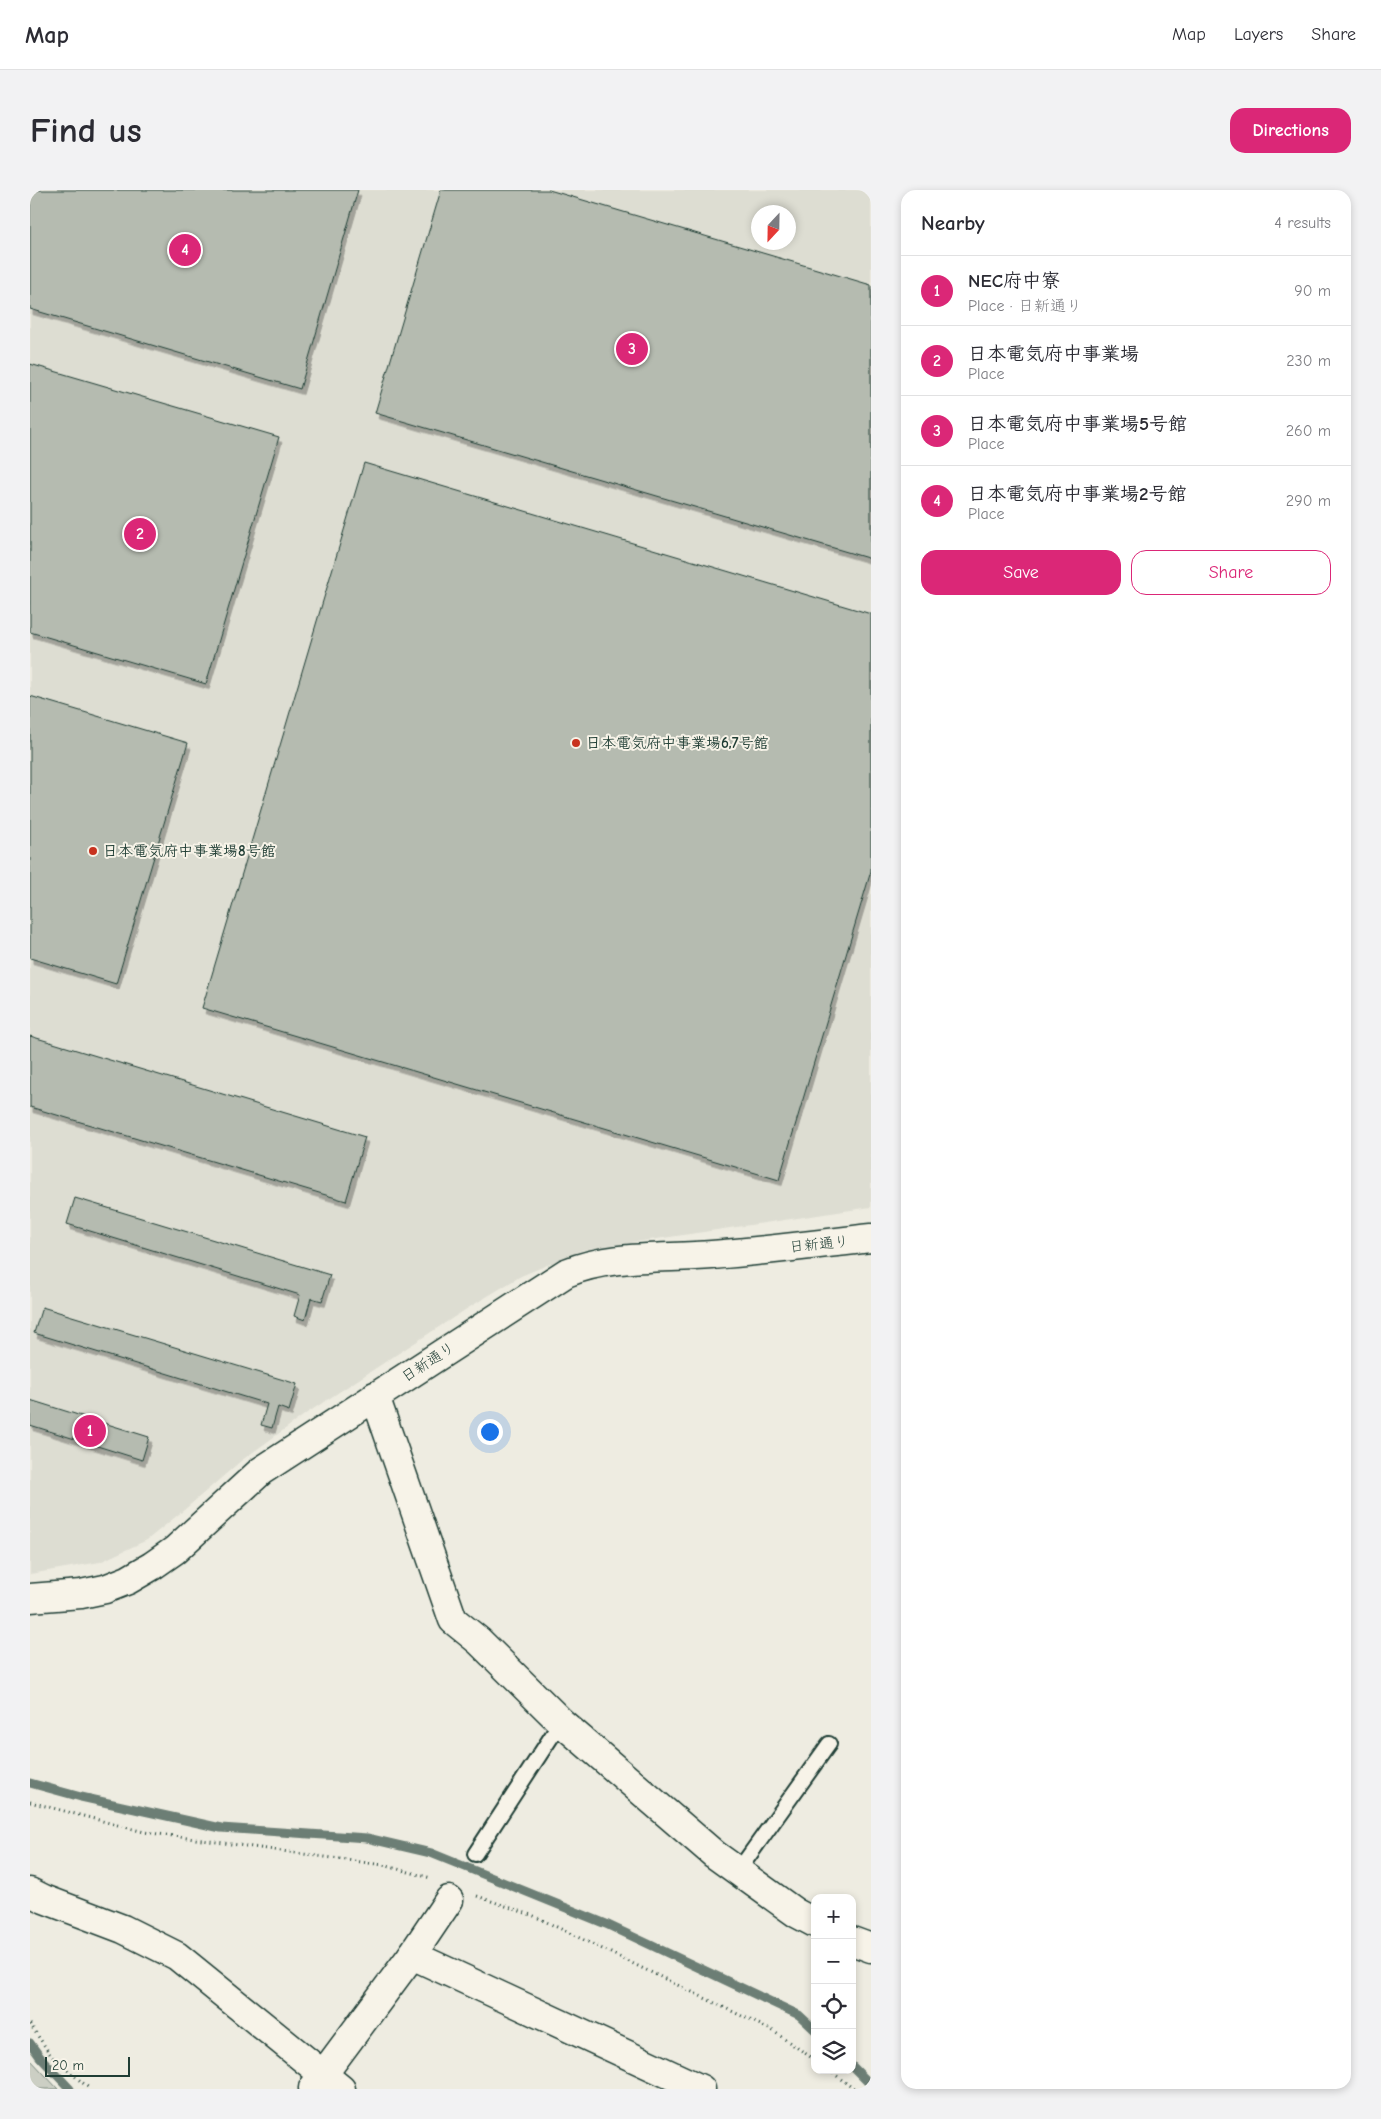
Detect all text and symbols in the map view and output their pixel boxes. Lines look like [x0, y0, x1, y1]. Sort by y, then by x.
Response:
text: Map [25, 21, 69, 49]
text: Map [1172, 24, 1206, 45]
text: Layers [1234, 24, 1283, 45]
text: Share [1311, 24, 1356, 45]
button: Directions [1230, 108, 1351, 153]
text: Find us [30, 110, 142, 151]
north arrow [751, 205, 796, 250]
text: Nearby [921, 211, 985, 235]
text: 4 results [1274, 214, 1331, 232]
pin: 4 [169, 231, 201, 269]
text: NEC府中寮 [968, 270, 1060, 292]
text: 1 [934, 282, 940, 300]
text: 90 m [1294, 282, 1331, 300]
text: Place · 日新通り [968, 297, 1082, 315]
pin: 3 [616, 330, 648, 368]
text: 日本電気府中事業場 [968, 343, 1139, 365]
text: 2 [933, 352, 941, 370]
text: 230 m [1286, 352, 1331, 370]
text: Place [968, 365, 1004, 383]
text: 日本電気府中事業場5号館 [968, 413, 1187, 435]
text: 3 [933, 422, 941, 440]
text: 260 m [1286, 422, 1331, 440]
text: Place [968, 435, 1004, 453]
text: 日本電気府中事業場2号館 [968, 483, 1186, 505]
text: 4 [933, 492, 941, 510]
text: 290 m [1286, 492, 1331, 510]
text: Place [968, 505, 1004, 523]
pin: 2 [124, 515, 156, 553]
button: Save [921, 550, 1121, 595]
button: Share [1131, 550, 1331, 595]
place label: 日本電気府中事業場6,7号館 [586, 734, 768, 752]
marker: 日本電気府中事業場6,7号館 [570, 737, 582, 749]
place label: 日本電気府中事業場8号館 [103, 842, 276, 860]
marker: 日本電気府中事業場8号館 [87, 845, 99, 857]
street label: 日新通り [788, 1232, 850, 1256]
street label: 日新通り [398, 1338, 458, 1386]
pin: 1 [74, 1412, 106, 1450]
your location [477, 1419, 503, 1445]
map controls [811, 1894, 856, 2074]
button: + [811, 1894, 856, 1939]
button: − [811, 1939, 856, 1984]
button: locate [811, 1984, 856, 2029]
button: layers [811, 2029, 856, 2074]
scale bar [45, 2054, 130, 2077]
text: 20 m [52, 2057, 84, 2074]

